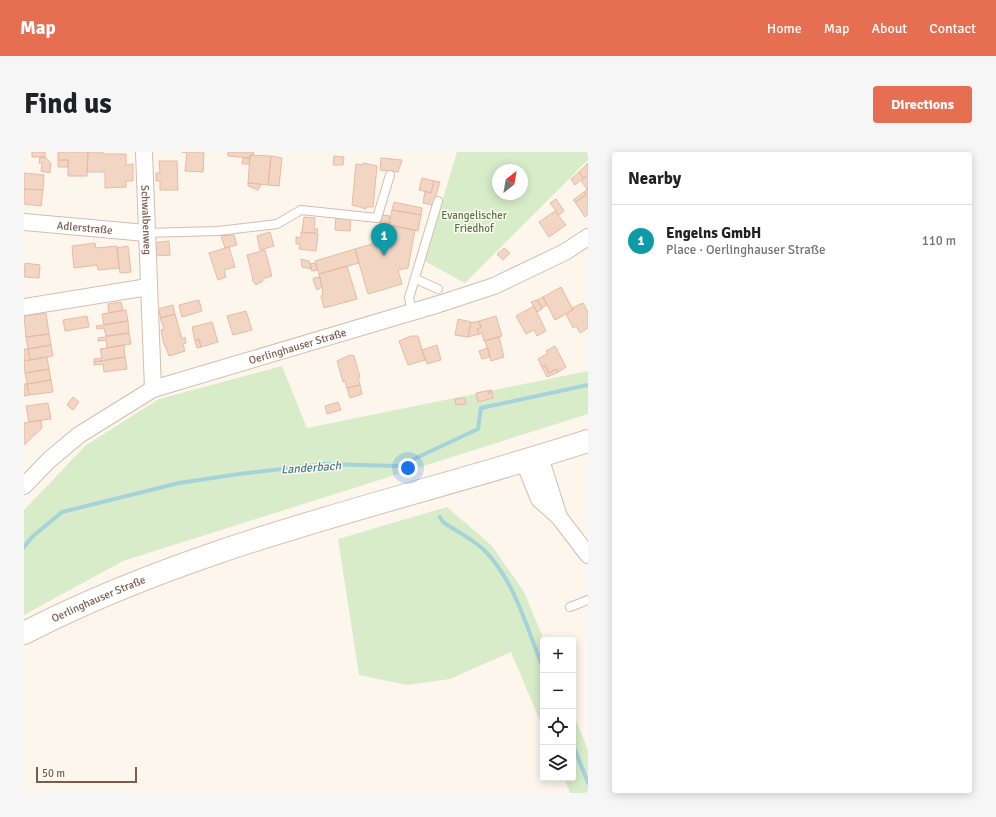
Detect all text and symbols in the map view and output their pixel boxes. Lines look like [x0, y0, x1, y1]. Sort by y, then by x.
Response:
text: Map [20, 16, 56, 40]
text: Home [767, 20, 802, 37]
text: Map [824, 20, 849, 37]
text: About [871, 20, 907, 37]
text: Contact [929, 20, 976, 37]
button: Directions [873, 86, 972, 123]
text: Find us [24, 87, 112, 121]
north arrow [492, 164, 528, 200]
text: Nearby [628, 168, 681, 189]
street label: Schwalbenweg [139, 185, 154, 255]
park label: Evangelischer Friedhof [441, 209, 507, 235]
street label: Adlerstraße [56, 218, 113, 236]
pin: 1 [371, 223, 397, 256]
text: Engelns GmbH [666, 224, 761, 242]
text: 1 [637, 233, 645, 249]
text: 110 m [922, 233, 956, 249]
text: Place · Oerlinghauser Straße [666, 242, 825, 258]
street label: Oerlinghauser Straße [247, 325, 348, 367]
water label: Landerbach [280, 458, 342, 478]
your location [398, 458, 418, 478]
street label: Oerlinghauser Straße [49, 573, 147, 625]
map controls [540, 637, 576, 781]
button: + [540, 637, 576, 673]
button: − [540, 673, 576, 709]
button: locate [540, 709, 576, 745]
button: layers [540, 745, 576, 781]
scale bar [36, 765, 137, 784]
text: 50 m [42, 767, 65, 780]

